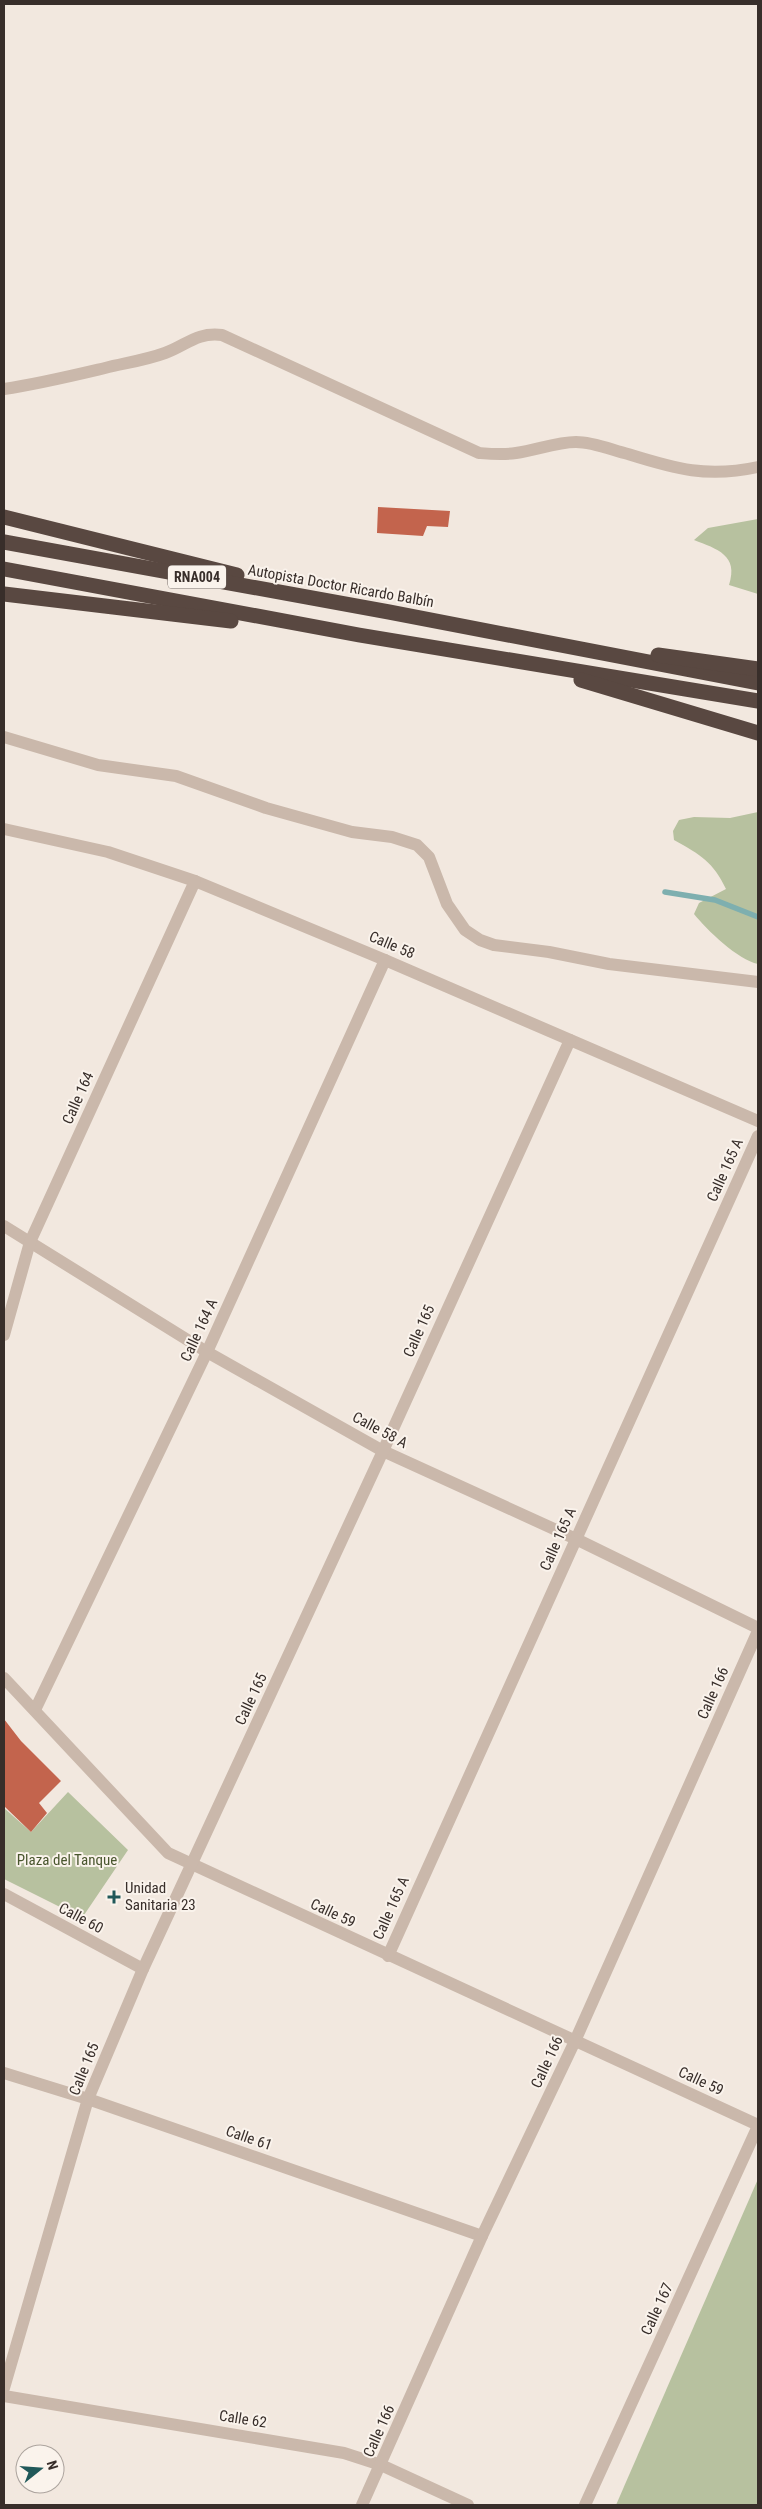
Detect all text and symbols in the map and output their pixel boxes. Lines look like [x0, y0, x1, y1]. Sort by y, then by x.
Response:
street label: Autopista Doctor Ricardo Balbín [247, 561, 435, 611]
road number: RNA004 [168, 566, 226, 588]
street label: Calle 58 [366, 927, 418, 963]
street label: Calle 164 [59, 1069, 97, 1127]
street label: Calle 165 A [703, 1135, 747, 1204]
street label: Calle 164 A [177, 1295, 222, 1364]
street label: Calle 165 [400, 1302, 438, 1360]
street label: Calle 58 A [349, 1408, 411, 1452]
street label: Calle 165 A [536, 1504, 580, 1573]
street label: Calle 166 [694, 1664, 732, 1722]
street label: Calle 165 [231, 1670, 271, 1728]
park label: Plaza del Tanque [17, 1851, 117, 1869]
street label: Calle 165 A [369, 1873, 413, 1942]
place label: Unidad Sanitaria 23 [125, 1879, 196, 1914]
marker: Unidad Sanitaria 23 [107, 1890, 121, 1904]
street label: Calle 59 [308, 1895, 358, 1931]
street label: Calle 60 [56, 1899, 106, 1937]
street label: Calle 166 [527, 2033, 567, 2091]
street label: Calle 165 [65, 2040, 103, 2098]
street label: Calle 59 [676, 2063, 726, 2099]
street label: Calle 61 [223, 2122, 275, 2154]
street label: Calle 167 [637, 2280, 677, 2338]
street label: Calle 166 [360, 2402, 398, 2460]
street label: Calle 62 [218, 2406, 268, 2432]
north arrow [15, 2444, 65, 2494]
text: N [44, 2459, 61, 2472]

